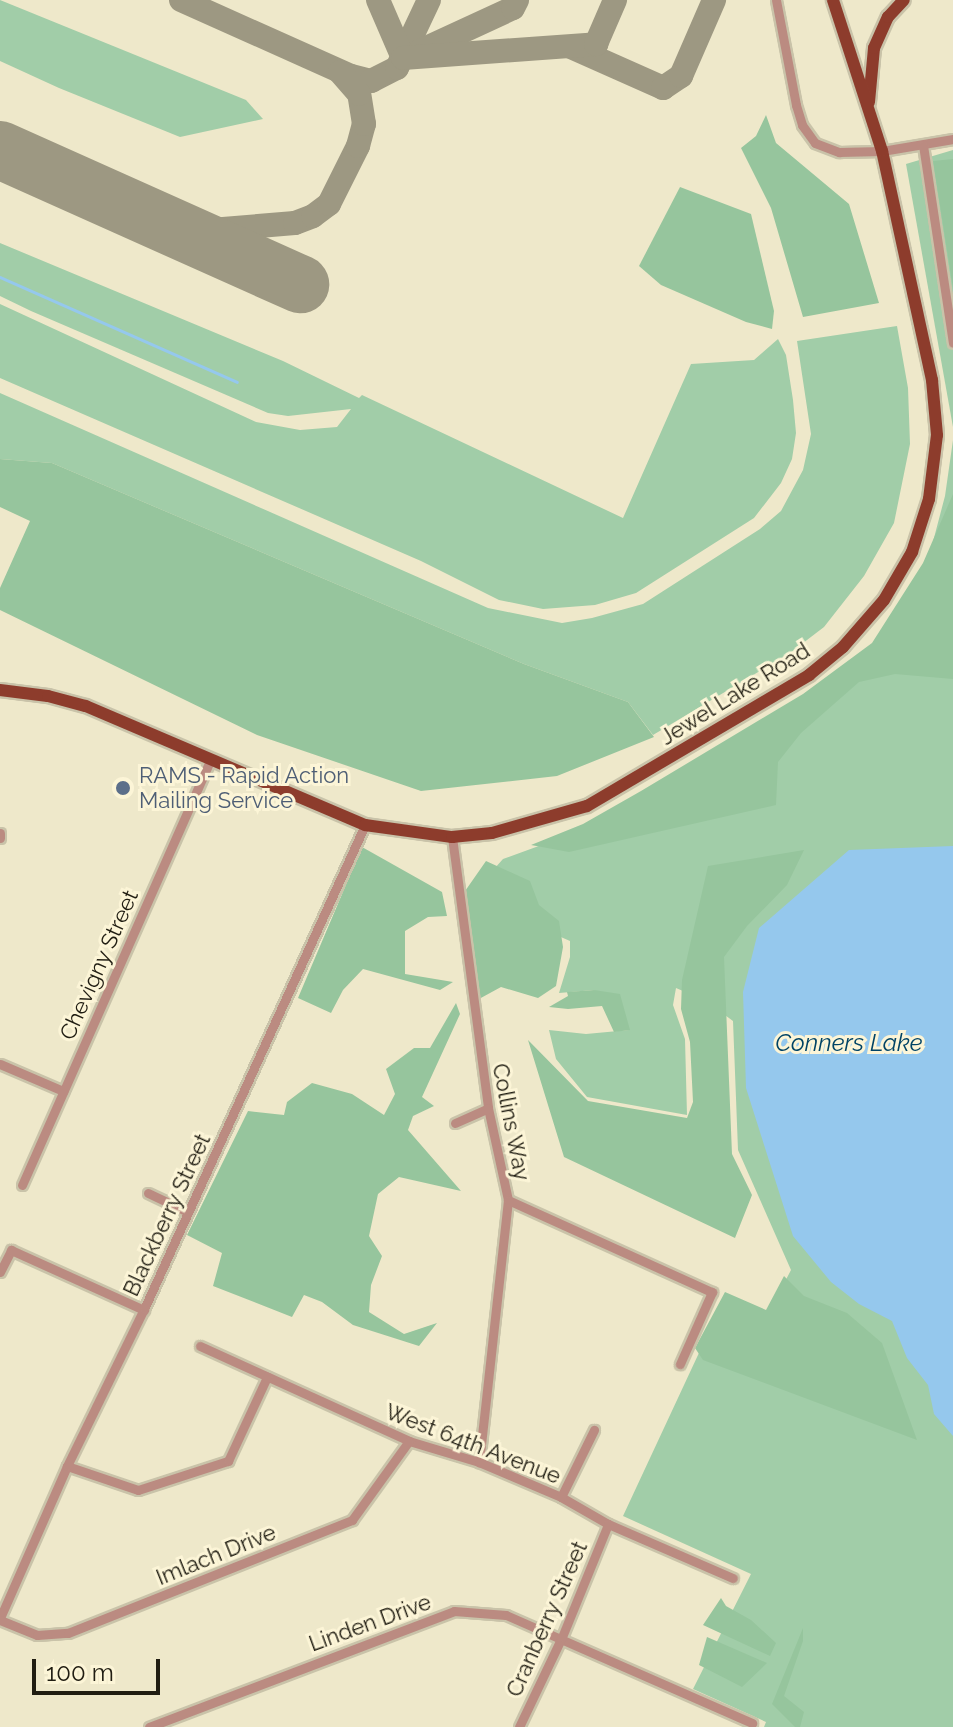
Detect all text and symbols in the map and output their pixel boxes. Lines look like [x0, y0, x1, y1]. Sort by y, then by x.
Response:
street label: Jewel Lake Road [655, 637, 815, 751]
place label: RAMS - Rapid Action Mailing Service [139, 762, 350, 814]
marker: RAMS - Rapid Action Mailing Service [114, 779, 132, 797]
street label: Chevigny Street [54, 886, 144, 1044]
water label: Conners Lake [775, 1029, 923, 1057]
street label: Collins Way [487, 1061, 535, 1183]
street label: Blackberry Street [118, 1129, 216, 1301]
street label: West 64th Avenue [381, 1398, 565, 1490]
street label: Imlach Drive [152, 1519, 280, 1591]
street label: Cranberry Street [501, 1537, 593, 1701]
street label: Linden Drive [305, 1589, 435, 1657]
scale bar [36, 1643, 164, 1693]
text: 100 m [46, 1658, 114, 1687]

